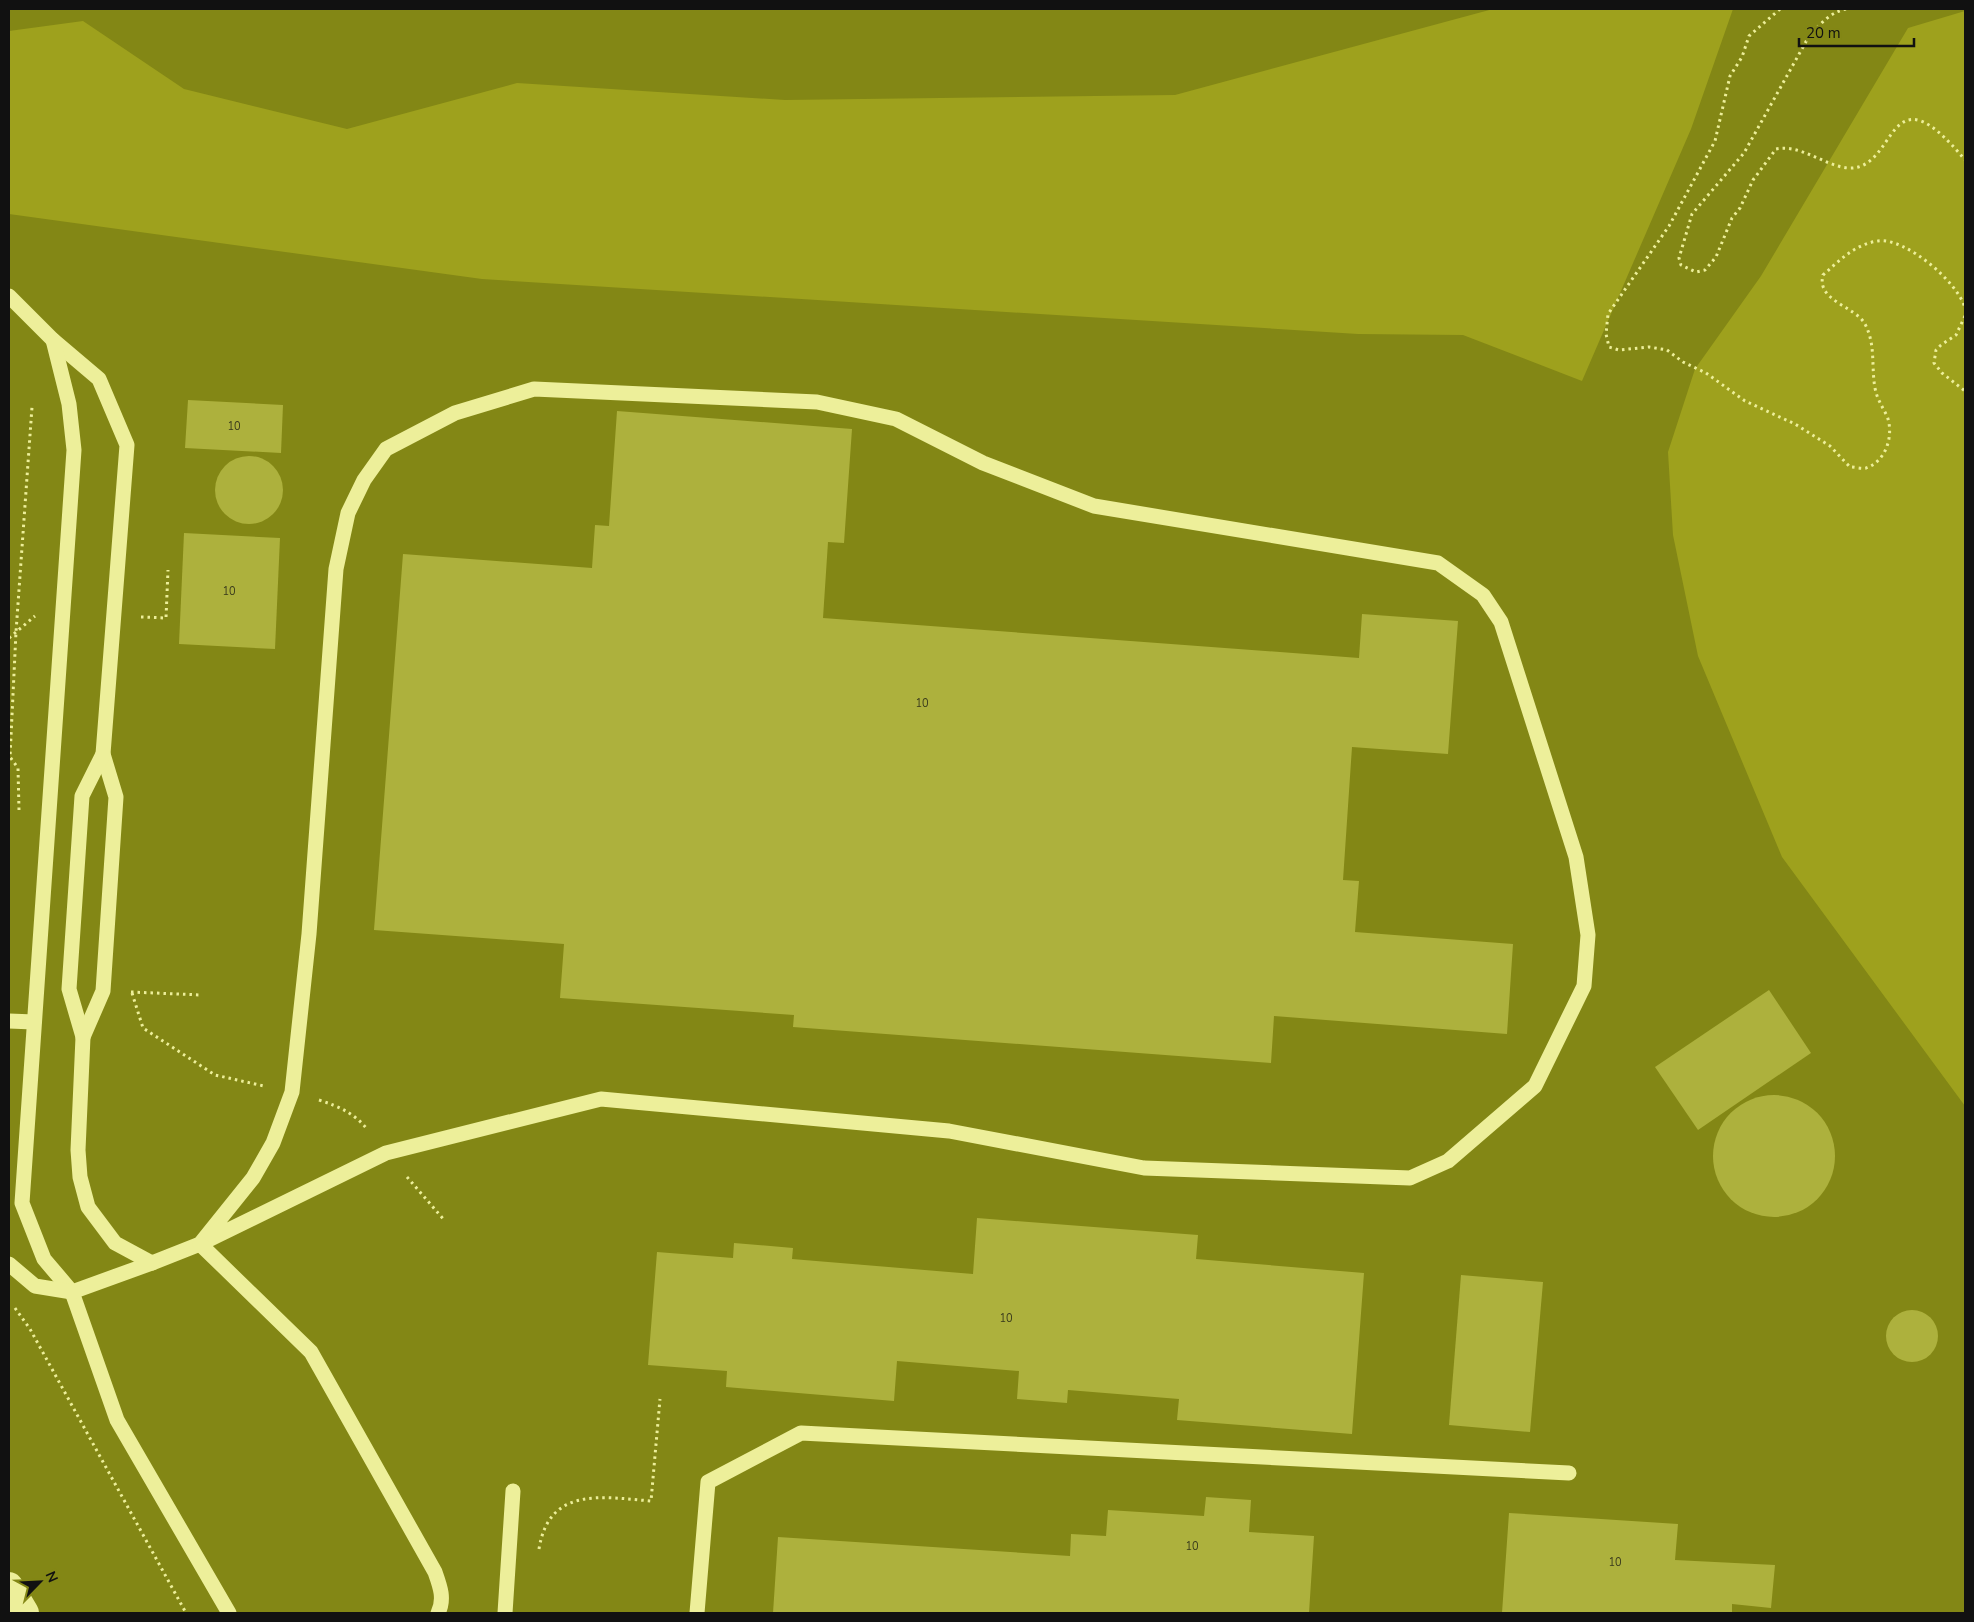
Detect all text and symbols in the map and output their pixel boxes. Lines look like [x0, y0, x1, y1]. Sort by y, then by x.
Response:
scale bar [1799, 15, 1914, 47]
text: 20 m [1806, 23, 1841, 43]
house number: 10 [227, 419, 241, 434]
house number: 10 [222, 584, 236, 599]
house number: 10 [915, 696, 929, 711]
house number: 10 [999, 1311, 1013, 1326]
house number: 10 [1185, 1539, 1199, 1554]
house number: 10 [1608, 1555, 1622, 1570]
north arrow [15, 1557, 65, 1607]
text: N [41, 1568, 62, 1586]

